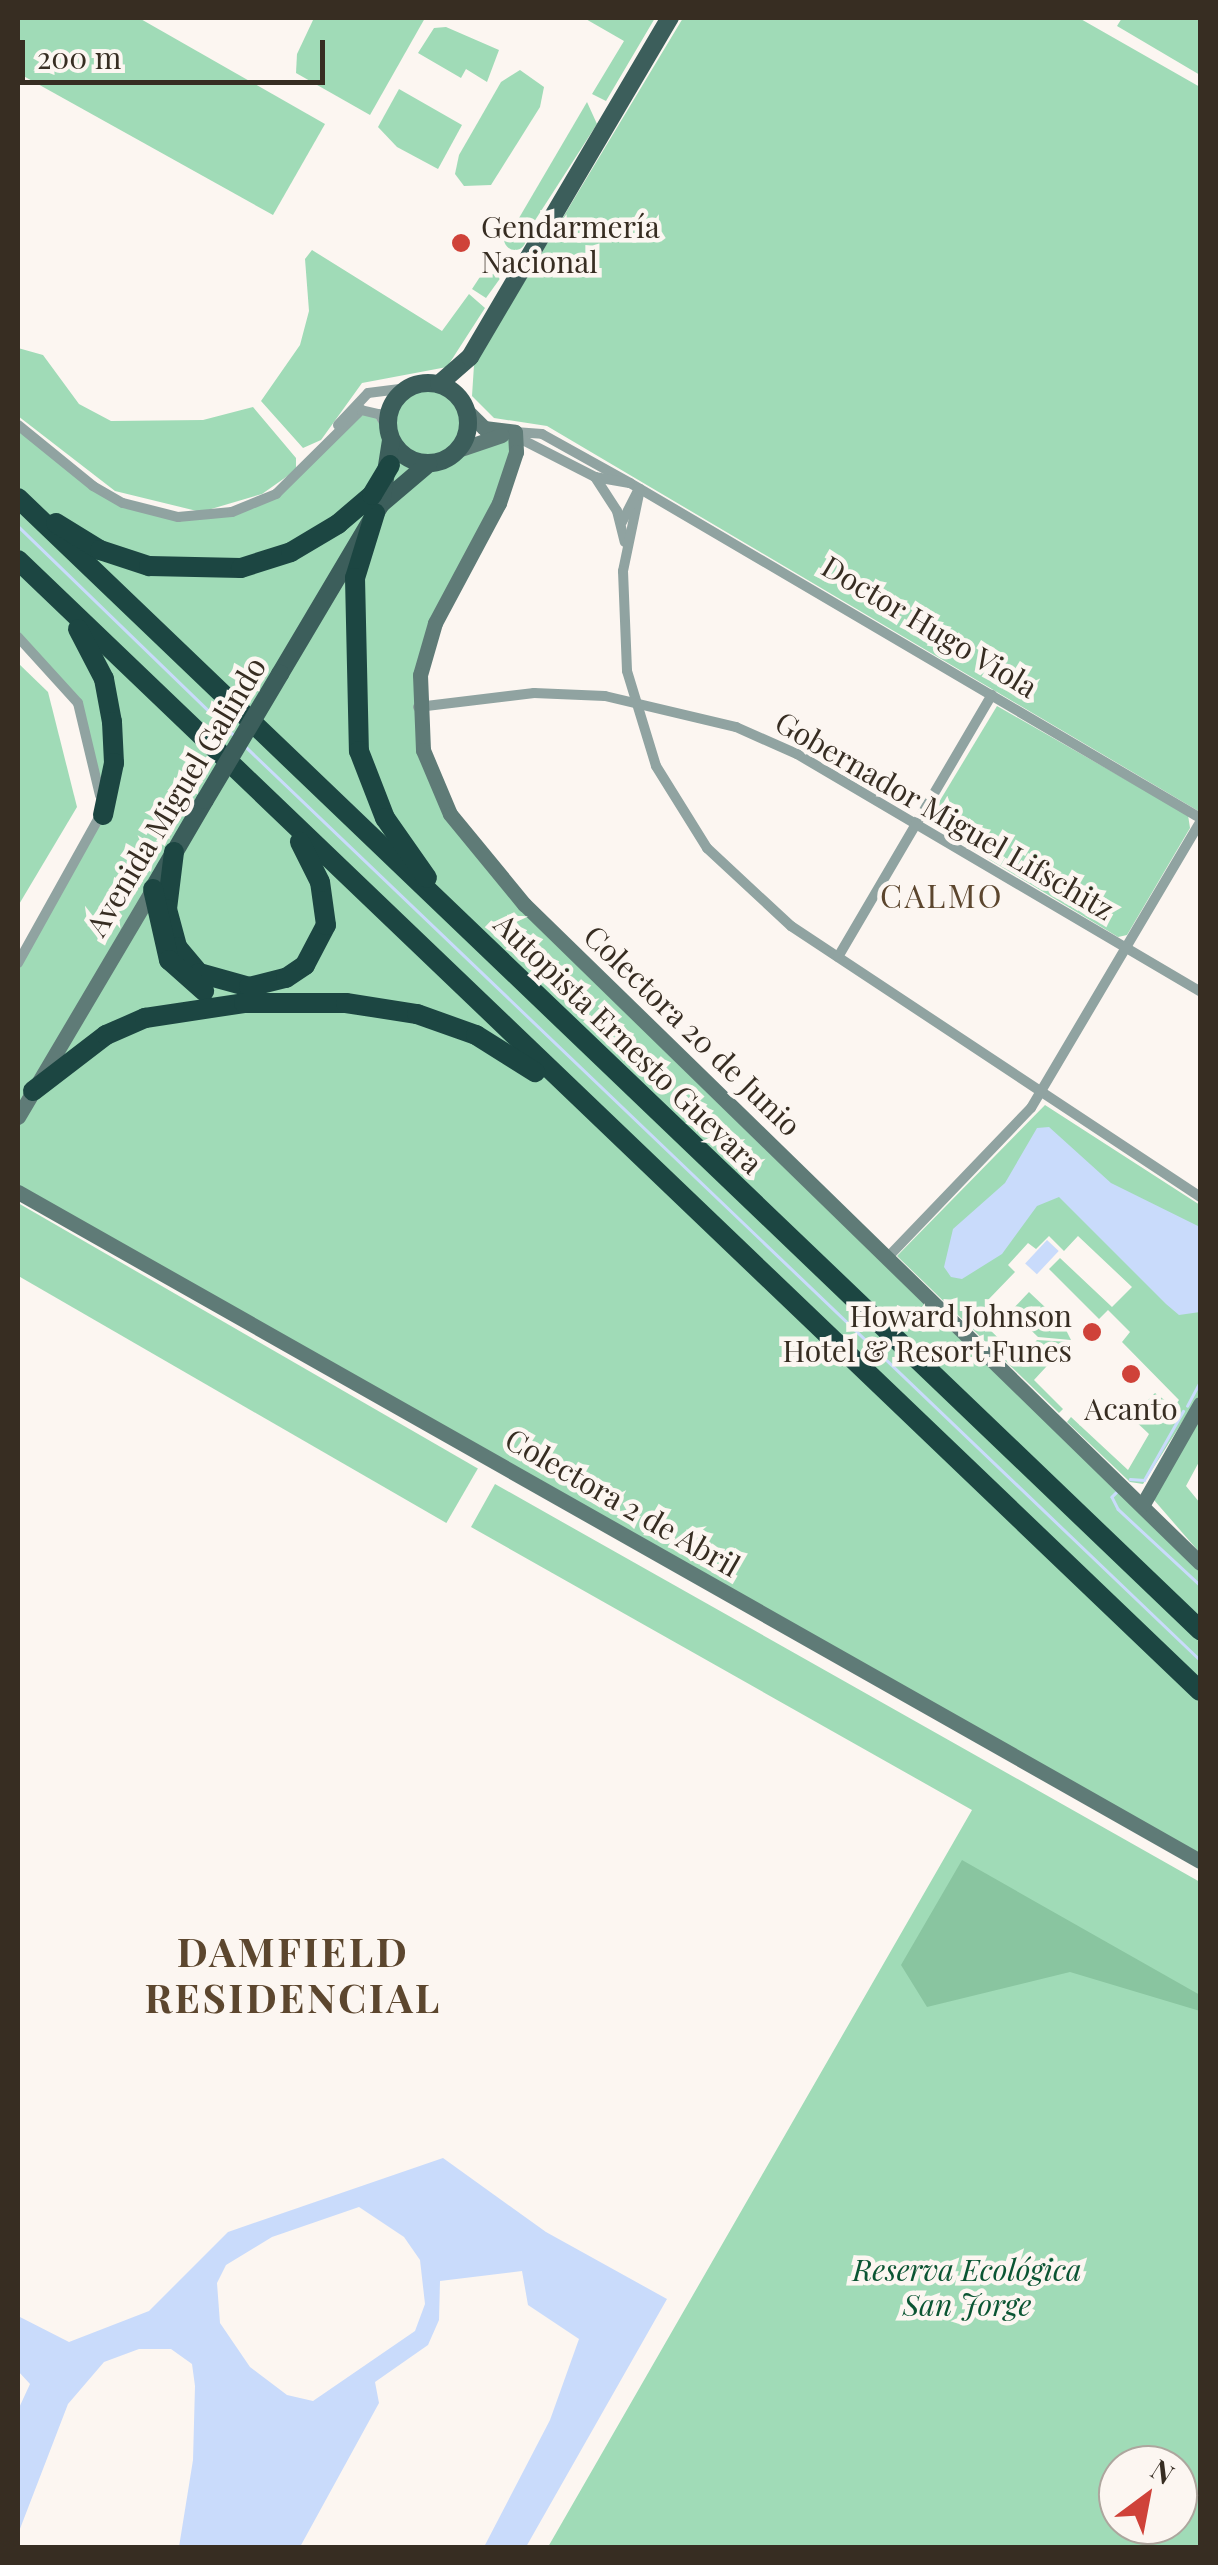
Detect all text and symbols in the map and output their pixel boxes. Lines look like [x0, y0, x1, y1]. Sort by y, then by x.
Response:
scale bar [25, 20, 330, 82]
text: 200 m [37, 37, 121, 77]
place label: Gendarmería Nacional [481, 208, 660, 278]
marker: Gendarmería Nacional [450, 232, 472, 254]
street label: Doctor Hugo Viola [815, 547, 1045, 705]
street label: Avenida Miguel Galindo [77, 650, 273, 942]
street label: Gobernador Miguel Lifschitz [769, 703, 1121, 927]
district label: CALMO [880, 876, 1004, 914]
street label: Autopista Ernesto Guevara [487, 905, 771, 1181]
street label: Colectora 20 de Junio [577, 917, 809, 1143]
place label: Howard Johnson Hotel & Resort Funes [782, 1297, 1072, 1368]
marker: Howard Johnson Hotel & Resort Funes [1081, 1321, 1103, 1343]
marker: Acanto [1120, 1363, 1142, 1385]
place label: Acanto [1084, 1390, 1178, 1426]
street label: Colectora 2 de Abril [499, 1420, 747, 1584]
district label: DAMFIELD RESIDENCIAL [144, 1927, 442, 2021]
park label: Reserva Ecológica San Jorge [852, 2251, 1082, 2322]
north arrow [1098, 2445, 1198, 2545]
text: N [1145, 2450, 1181, 2492]

